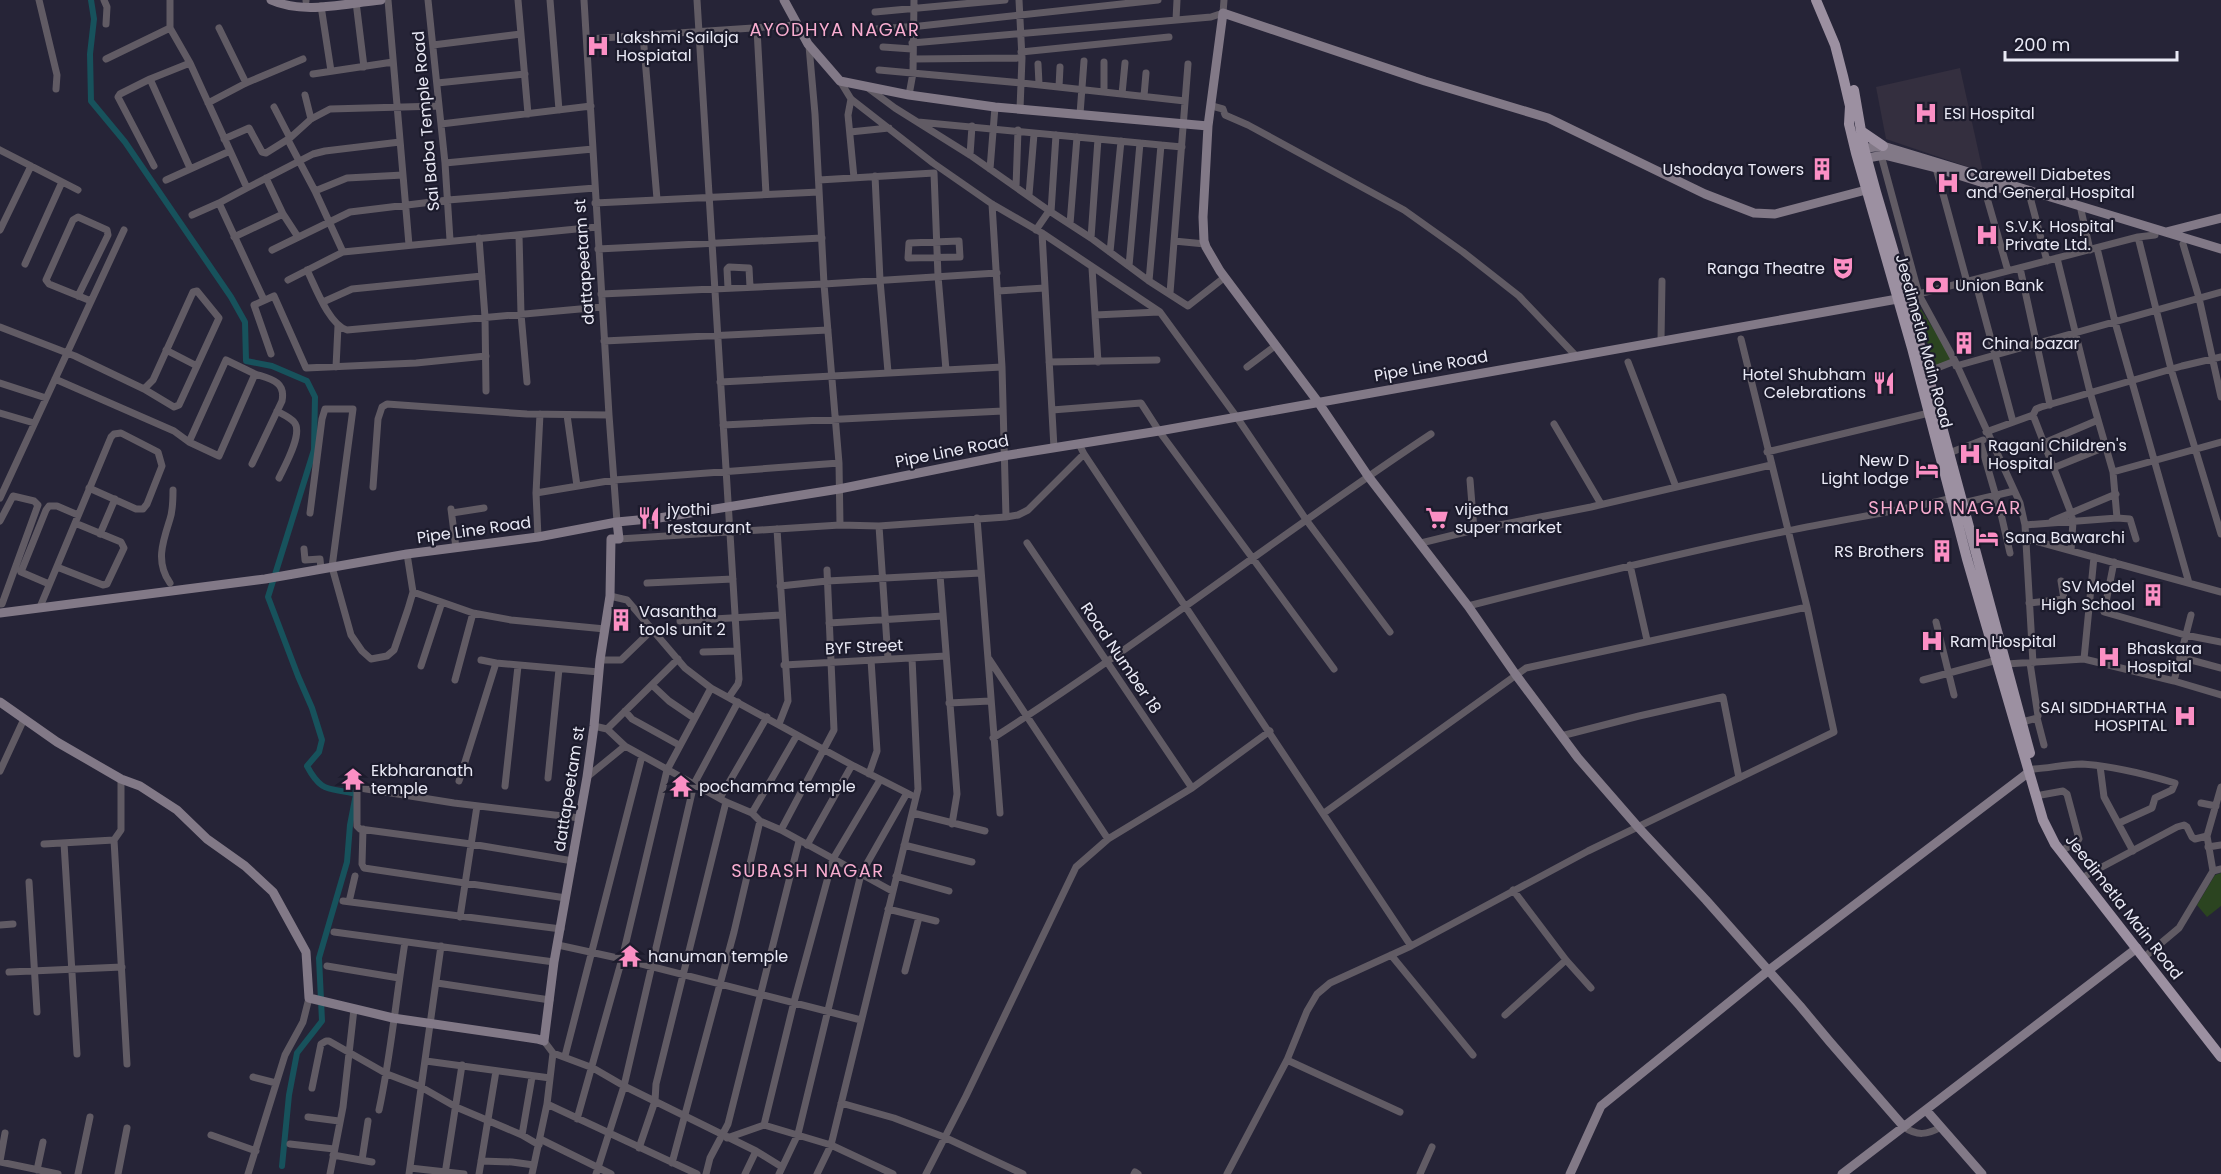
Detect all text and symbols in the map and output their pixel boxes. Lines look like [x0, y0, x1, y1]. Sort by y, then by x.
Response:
district label: AYODHYA NAGAR [750, 17, 920, 42]
scale bar [2005, 24, 2178, 62]
place label: Lakshmi Sailaja Hospiatal [616, 26, 739, 67]
street label: Sai Baba Temple Road [407, 30, 445, 212]
text: 200 m [2014, 32, 2070, 57]
hospital icon: Lakshmi Sailaja Hospiatal [585, 33, 611, 59]
hospital icon: ESI Hospital [1913, 100, 1939, 126]
place label: ESI Hospital [1944, 102, 2035, 125]
building icon: Ushodaya Towers [1809, 156, 1835, 182]
place label: Ushodaya Towers [1662, 158, 1804, 181]
place label: Carewell Diabetes and General Hospital [1966, 163, 2135, 204]
hospital icon: Carewell Diabetes and General Hospital [1935, 170, 1961, 196]
street label: dattapeetam st [568, 198, 600, 326]
place label: S.V.K. Hospital Private Ltd. [2005, 215, 2114, 256]
hospital icon: S.V.K. Hospital Private Ltd. [1974, 222, 2000, 248]
street label: Jeedimetla Main Road [1890, 252, 1958, 430]
theatre icon: Ranga Theatre [1830, 255, 1856, 281]
place label: Ranga Theatre [1707, 257, 1825, 280]
bank icon: Union Bank [1924, 272, 1950, 298]
place label: Union Bank [1955, 274, 2045, 297]
building icon: China bazar [1951, 330, 1977, 356]
place label: China bazar [1982, 332, 2080, 355]
street label: Pipe Line Road [1372, 345, 1490, 387]
place label: Hotel Shubham Celebrations [1743, 363, 1866, 404]
restaurant icon: Hotel Shubham Celebrations [1871, 370, 1897, 396]
street label: Pipe Line Road [893, 429, 1011, 473]
place label: Ragani Children's Hospital [1988, 434, 2127, 475]
hospital icon: Ragani Children's Hospital [1957, 441, 1983, 467]
place label: New D Light lodge [1821, 449, 1909, 490]
hotel icon: New D Light lodge [1914, 456, 1940, 482]
district label: SHAPUR NAGAR [1868, 495, 2022, 520]
place label: jyothi restaurant [666, 498, 751, 539]
place label: vijetha super market [1455, 498, 1562, 539]
restaurant icon: jyothi restaurant [636, 505, 662, 531]
supermarket icon: vijetha super market [1424, 505, 1450, 531]
street label: Pipe Line Road [415, 511, 533, 549]
hotel icon: Sana Bawarchi [1974, 524, 2000, 550]
place label: Sana Bawarchi [2005, 526, 2125, 549]
building icon: RS Brothers [1929, 538, 1955, 564]
place label: RS Brothers [1834, 540, 1924, 563]
place label: SV Model High School [2041, 575, 2135, 616]
building icon: SV Model High School [2140, 582, 2166, 608]
street label: Road Number 18 [1075, 598, 1167, 718]
place label: Vasantha tools unit 2 [639, 600, 726, 641]
building icon: Vasantha tools unit 2 [608, 607, 634, 633]
hospital icon: Ram Hospital [1919, 628, 1945, 654]
place label: Ram Hospital [1950, 630, 2056, 653]
street label: BYF Street [824, 633, 904, 661]
place label: Bhaskara Hospital [2127, 637, 2202, 678]
hospital icon: Bhaskara Hospital [2096, 644, 2122, 670]
place label: SAI SIDDHARTHA HOSPITAL [2041, 696, 2167, 737]
hospital icon: SAI SIDDHARTHA HOSPITAL [2172, 703, 2198, 729]
street label: dattapeetam st [548, 725, 590, 853]
place label: Ekbharanath temple [371, 759, 473, 800]
temple icon: Ekbharanath temple [340, 766, 366, 792]
temple icon: pochamma temple [668, 773, 694, 799]
place label: pochamma temple [699, 775, 856, 798]
street label: Jeedimetla Main Road [2060, 829, 2188, 985]
district label: SUBASH NAGAR [731, 858, 885, 883]
temple icon: hanuman temple [617, 943, 643, 969]
place label: hanuman temple [648, 945, 788, 968]

